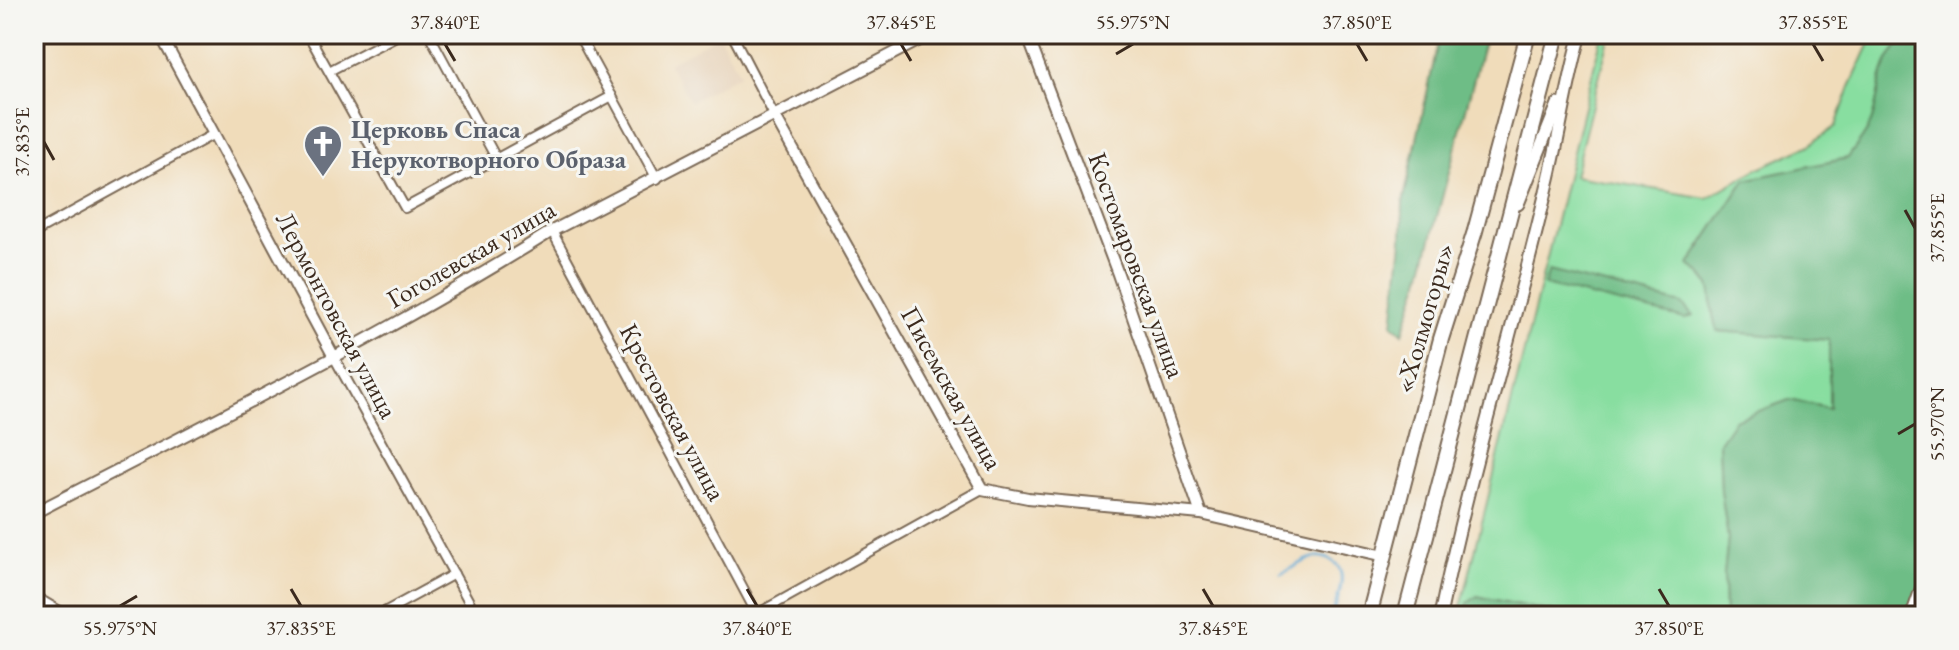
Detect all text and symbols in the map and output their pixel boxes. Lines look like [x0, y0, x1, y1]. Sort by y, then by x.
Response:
text: 37.840°E [410, 9, 480, 35]
text: 37.845°E [866, 9, 936, 35]
text: 55.975°N [1096, 9, 1170, 35]
text: 37.850°E [1322, 9, 1392, 35]
text: 37.855°E [1778, 9, 1848, 35]
text: 37.835°E [9, 107, 35, 177]
place label: Церковь Спаса Нерукотворного Образа [351, 112, 627, 176]
church icon: Церковь Спаса Нерукотворного Образа [302, 123, 344, 178]
street label: Костомаровская улица [1080, 148, 1194, 383]
street label: Гоголевская улица [381, 192, 562, 316]
text: 37.855°E [1924, 193, 1950, 263]
street label: Лермонтовская улица [268, 206, 406, 425]
street label: «Холмогоры» [1386, 239, 1462, 397]
street label: Писемская улица [893, 300, 1011, 476]
street label: Крестовская улица [612, 318, 734, 507]
text: 55.970°N [1924, 387, 1950, 461]
text: 55.975°N [83, 615, 157, 641]
text: 37.835°E [266, 615, 336, 641]
text: 37.840°E [722, 615, 792, 641]
text: 37.845°E [1178, 615, 1248, 641]
text: 37.850°E [1634, 615, 1704, 641]

